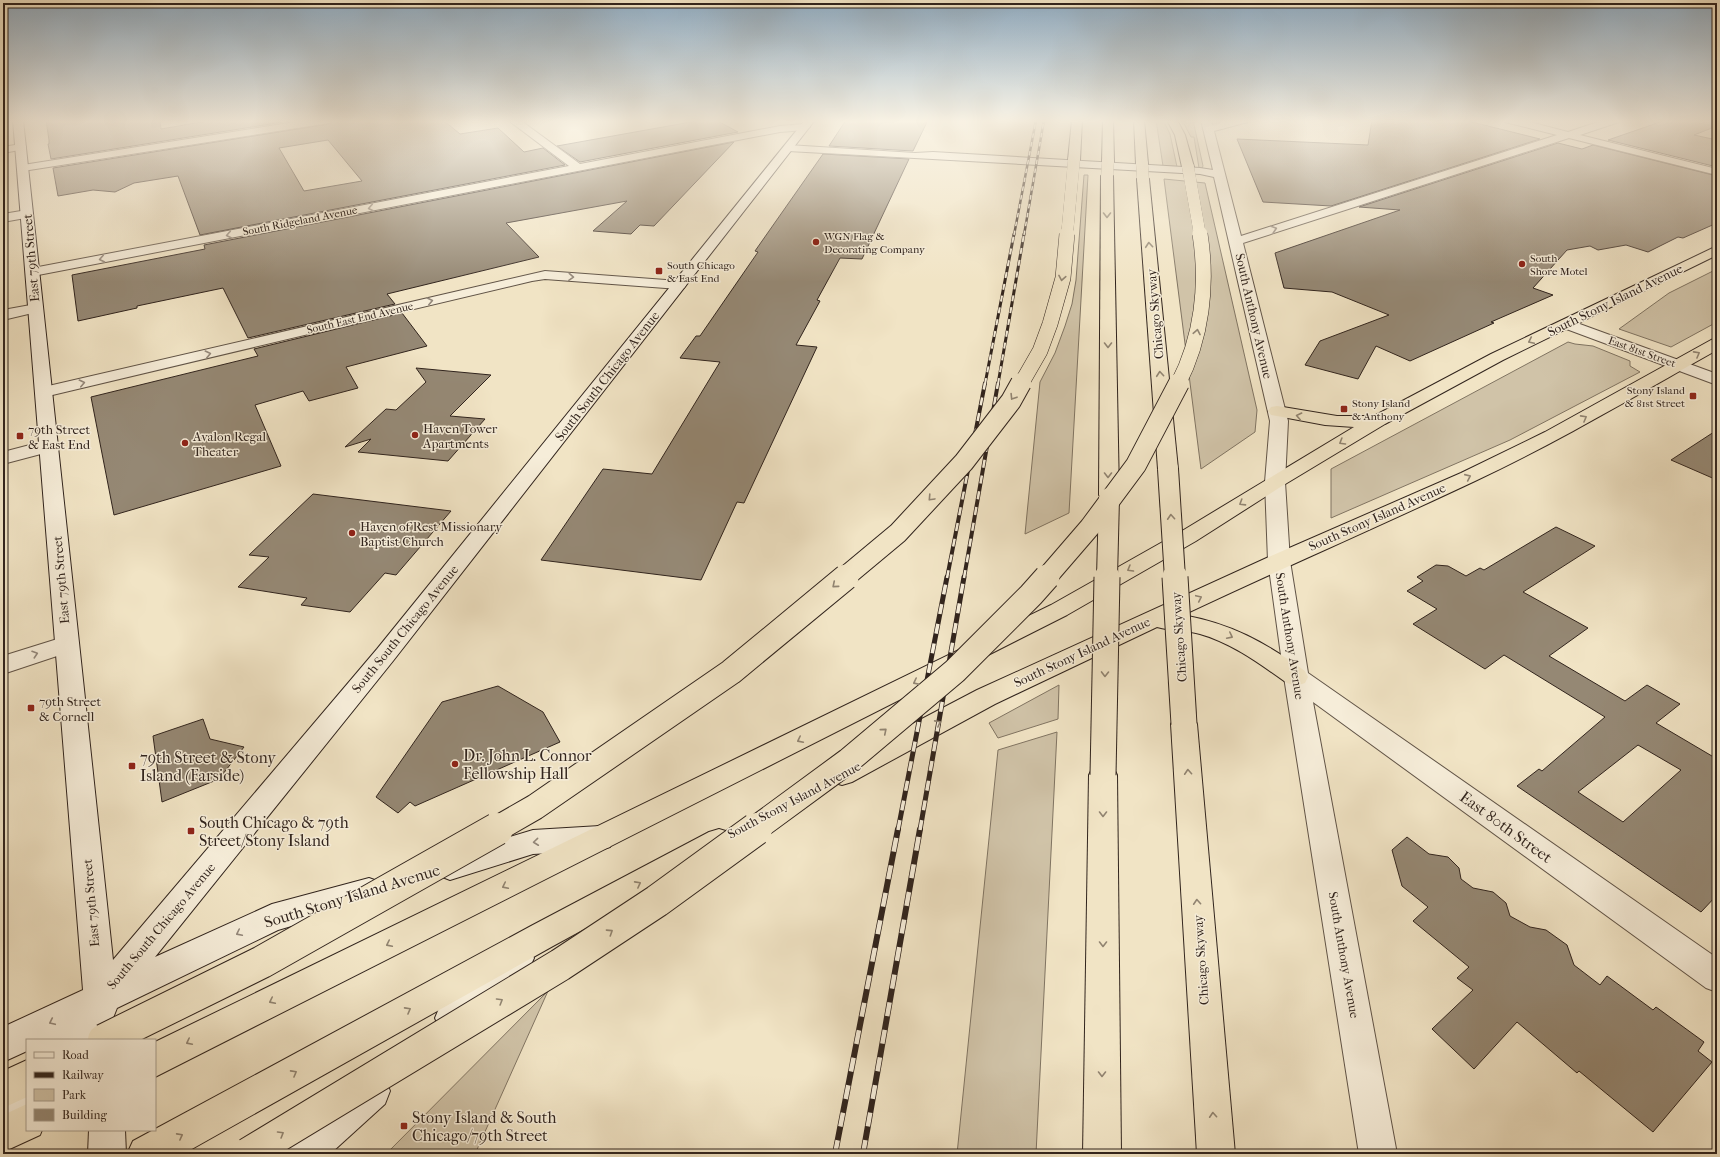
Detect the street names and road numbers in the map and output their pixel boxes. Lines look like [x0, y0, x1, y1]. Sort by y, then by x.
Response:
street label: South Ridgeland Avenue [242, 203, 359, 238]
street label: East 79th Street [20, 213, 42, 303]
street label: South Anthony Avenue [1232, 252, 1276, 381]
street label: South Stony Island Avenue [1545, 260, 1686, 339]
street label: Chicago Skyway [1143, 267, 1166, 360]
street label: South East End Avenue [306, 299, 415, 337]
street label: South South Chicago Avenue [552, 308, 663, 444]
street label: East 81st Street [1606, 334, 1678, 370]
street label: South Stony Island Avenue [1306, 480, 1448, 554]
street label: East 79th Street [50, 535, 72, 625]
street label: South South Chicago Avenue [349, 562, 462, 696]
street label: South Anthony Avenue [1273, 571, 1308, 701]
street label: Chicago Skyway [1168, 590, 1190, 683]
street label: South Stony Island Avenue [1011, 614, 1153, 690]
street label: South Stony Island Avenue [725, 758, 864, 842]
street label: East 80th Street [1456, 787, 1556, 867]
street label: East 79th Street [80, 858, 102, 948]
street label: South South Chicago Avenue [104, 859, 219, 992]
street label: South Stony Island Avenue [262, 860, 442, 932]
street label: South Anthony Avenue [1325, 891, 1363, 1020]
street label: Chicago Skyway [1190, 913, 1212, 1006]

